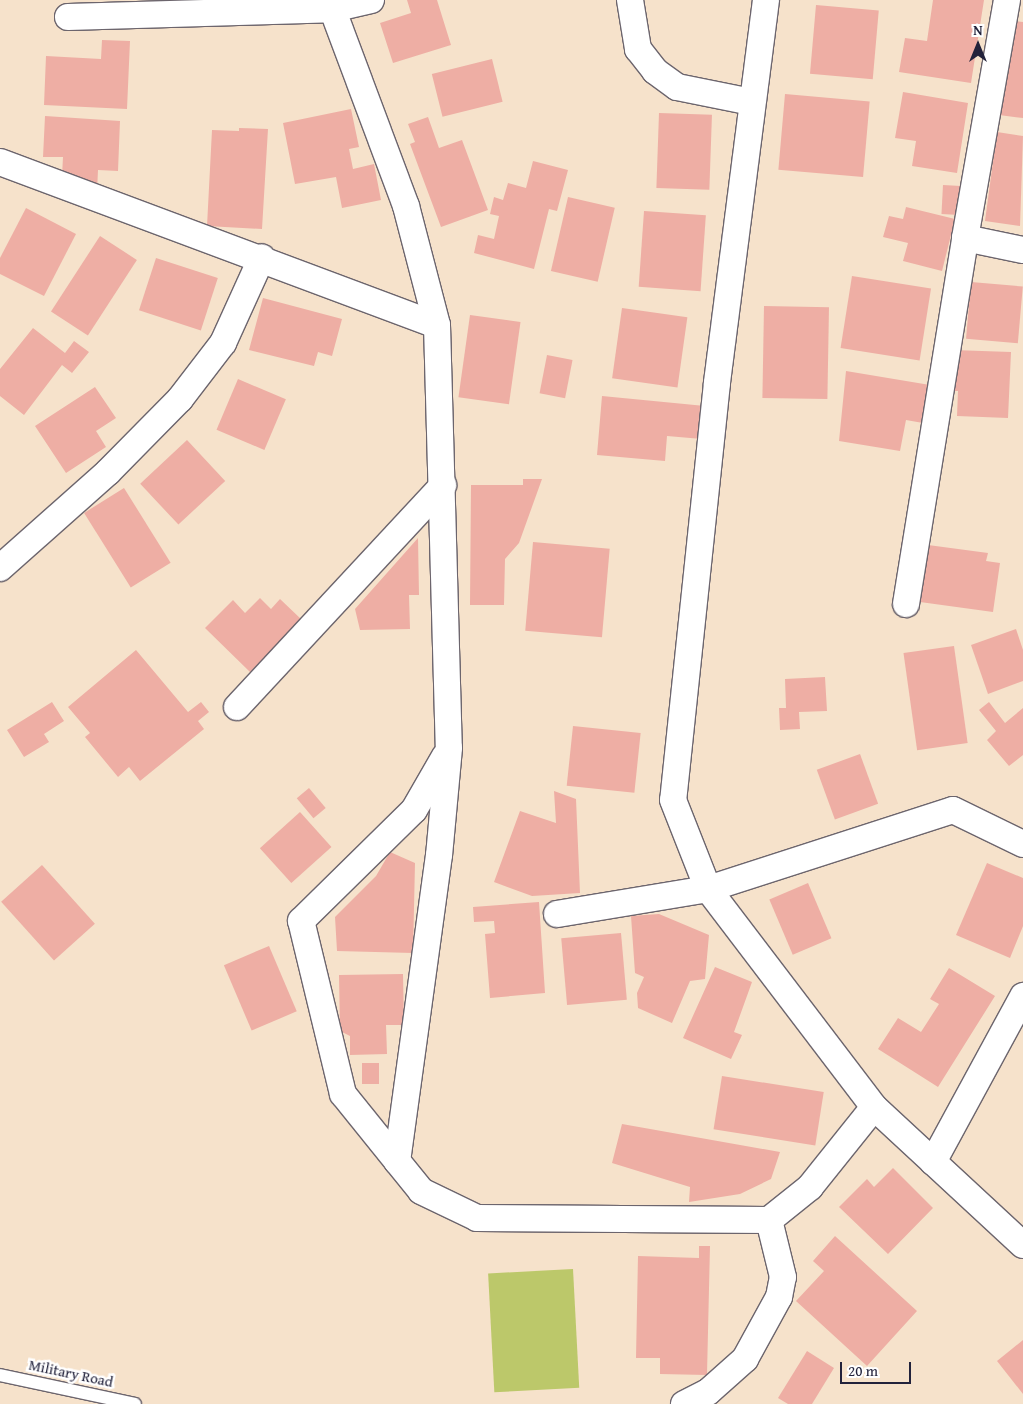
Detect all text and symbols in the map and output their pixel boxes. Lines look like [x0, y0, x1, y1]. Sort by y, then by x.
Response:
north arrow [953, 20, 1003, 70]
text: N [973, 20, 983, 40]
scale bar [843, 1352, 914, 1384]
street label: Military Road [27, 1355, 115, 1391]
text: 20 m [848, 1360, 878, 1381]

